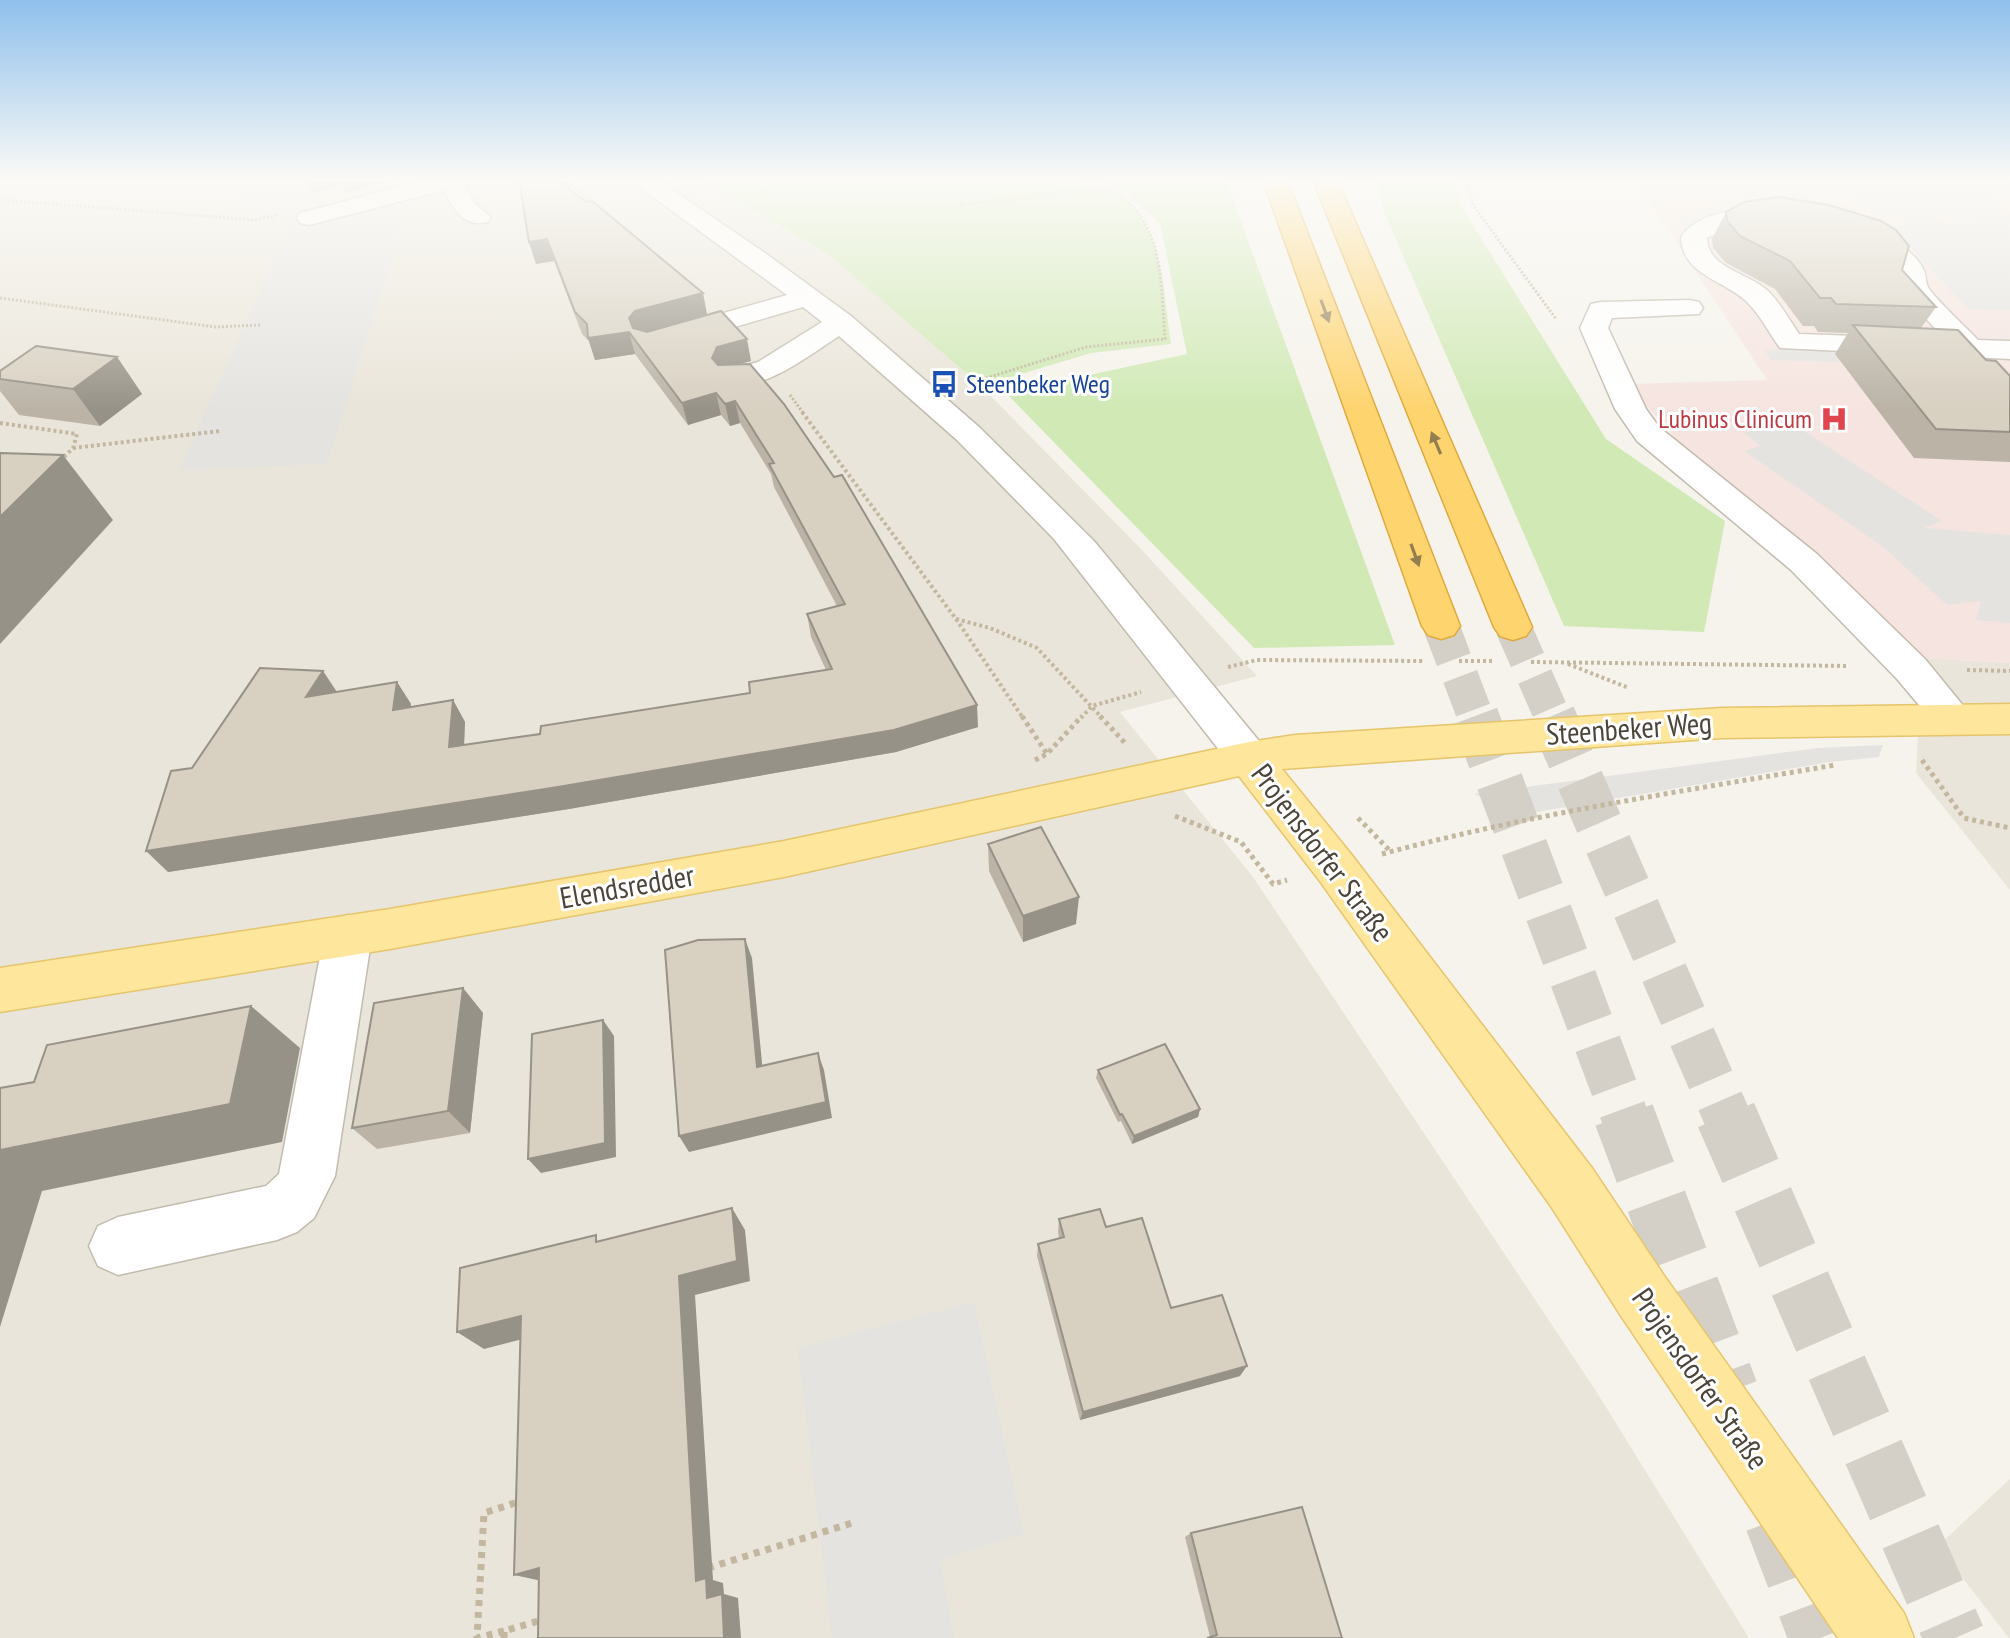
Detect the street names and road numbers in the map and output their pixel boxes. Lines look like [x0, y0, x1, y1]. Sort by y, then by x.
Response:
street label: Steenbeker Weg [1545, 702, 1713, 753]
street label: Projensdorfer Straße [1244, 755, 1403, 949]
street label: Elendsredder [557, 854, 698, 917]
street label: Projensdorfer Straße [1624, 1280, 1778, 1477]

